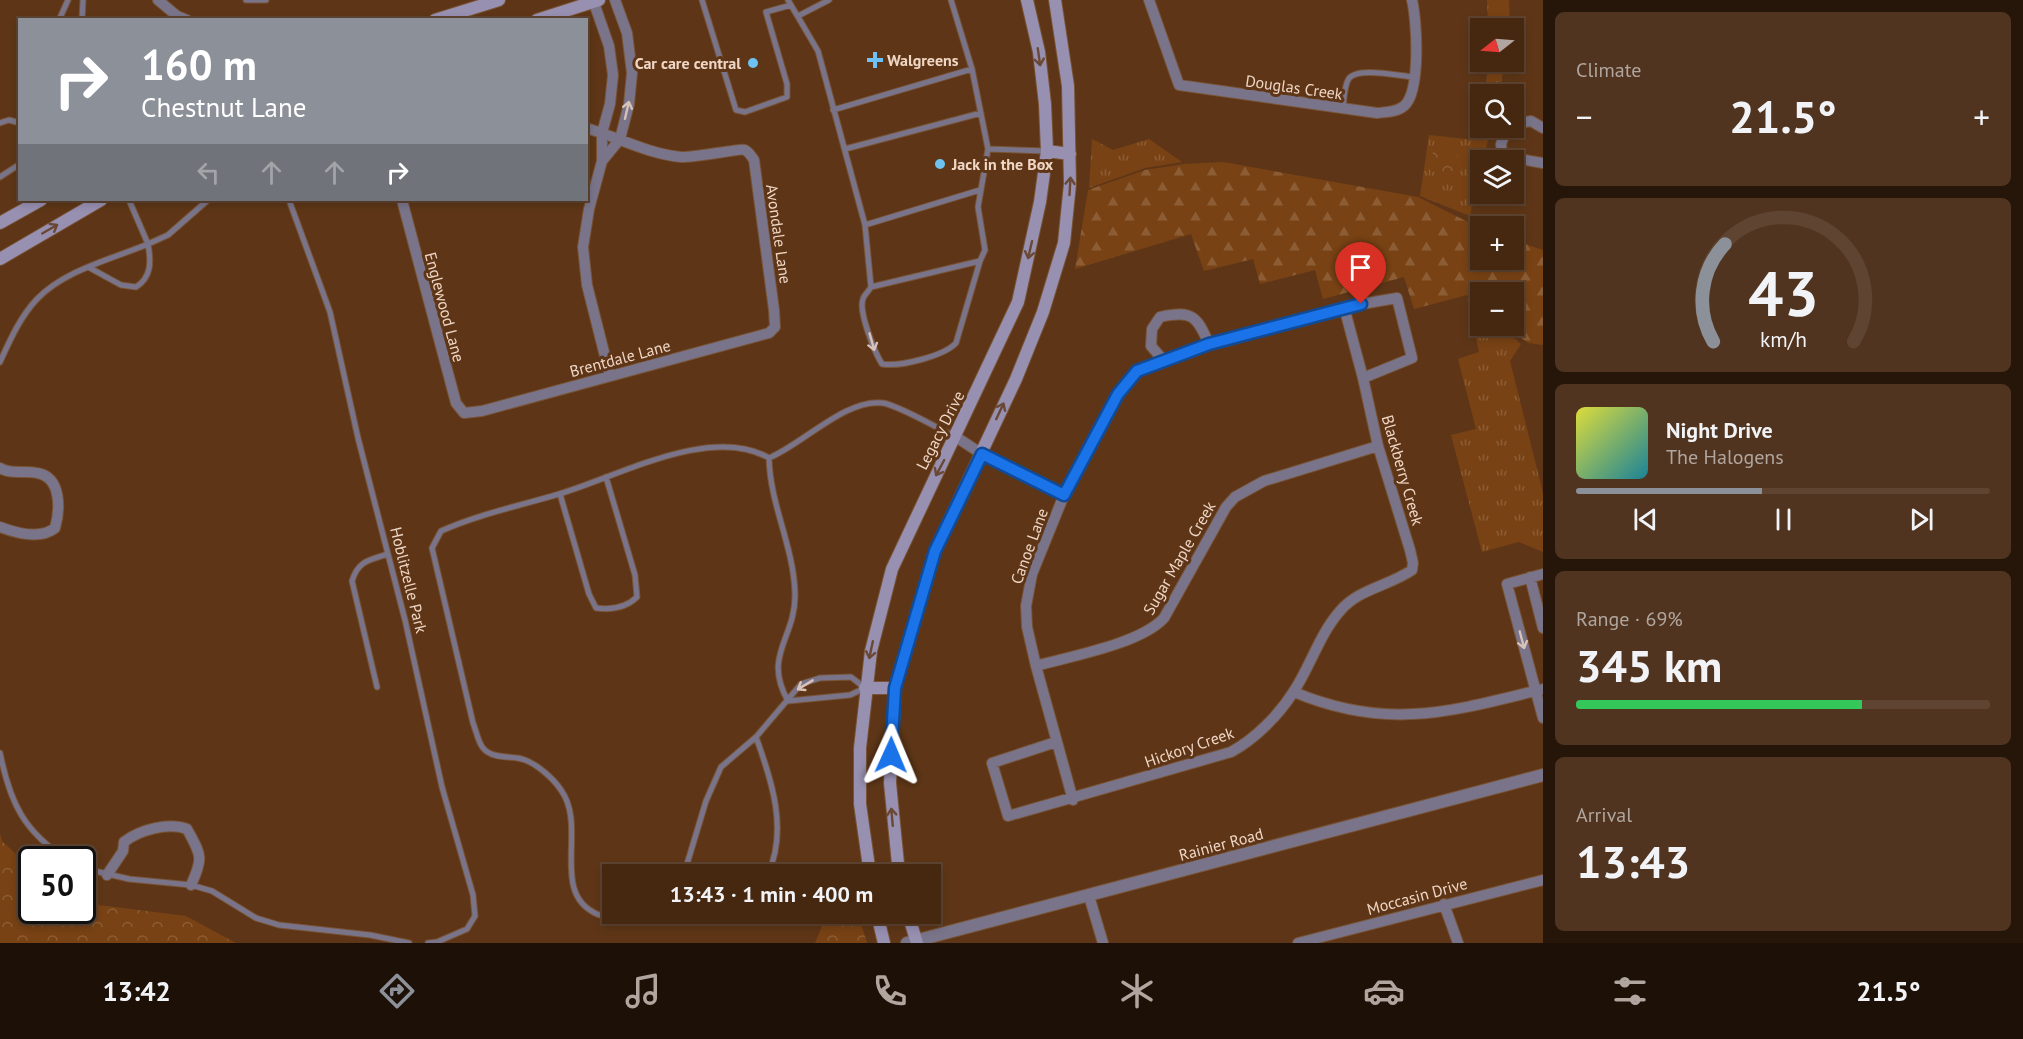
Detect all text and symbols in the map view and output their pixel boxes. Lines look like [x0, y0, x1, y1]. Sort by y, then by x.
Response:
north arrow [1470, 18, 1524, 72]
map controls [1470, 18, 1524, 336]
text: 160 m [141, 37, 257, 92]
icon: right [42, 42, 120, 120]
one-way arrow [1034, 47, 1045, 66]
place label: Walgreens [887, 50, 959, 70]
place label: Car care central [635, 53, 741, 73]
marker: Walgreens [868, 53, 882, 67]
marker: Car care central [746, 56, 760, 70]
text: Climate [1576, 57, 1642, 83]
street label: Douglas Creek [1244, 70, 1344, 104]
button: search [1470, 84, 1524, 138]
text: 21.5° [1729, 87, 1837, 145]
text: Chestnut Lane [141, 90, 306, 124]
text: − [1576, 95, 1593, 138]
text: + [1973, 95, 1990, 138]
one-way arrow [622, 101, 634, 120]
button: layers [1470, 150, 1524, 204]
place label: Jack in the Box [951, 154, 1054, 174]
icon: left [192, 156, 225, 189]
icon: ahead [255, 156, 288, 189]
icon: ahead [318, 156, 351, 189]
icon: right [381, 156, 414, 189]
marker: Jack in the Box [933, 157, 947, 171]
one-way arrow [1064, 177, 1075, 197]
street label: Avondale Lane [762, 183, 796, 285]
button: + [1470, 216, 1524, 270]
one-way arrow [41, 223, 58, 235]
one-way arrow [1023, 240, 1035, 259]
pin [1335, 242, 1386, 304]
street label: Englewood Lane [421, 250, 469, 364]
icon: arrive [1344, 251, 1377, 284]
text: 43 [1748, 252, 1818, 333]
button: − [1470, 282, 1524, 336]
text: km/h [1759, 326, 1806, 354]
one-way arrow [866, 332, 878, 351]
street label: Brentdale Lane [567, 335, 673, 381]
street label: Legacy Drive [912, 387, 968, 473]
one-way arrow [996, 402, 1007, 420]
street label: Blackberry Creek [1378, 413, 1428, 528]
text: Night Drive [1666, 416, 1773, 444]
text: The Halogens [1666, 444, 1784, 470]
one-way arrow [933, 459, 945, 477]
street label: Sugar Maple Creek [1138, 497, 1220, 618]
icon: previous [1629, 503, 1662, 536]
icon: pause [1767, 503, 1800, 536]
icon: next [1905, 503, 1938, 536]
street label: Canoe Lane [1006, 505, 1052, 587]
street label: Hoblitzelle Park [386, 525, 432, 635]
text: Range · 69% [1576, 606, 1683, 632]
one-way arrow [1517, 630, 1529, 649]
text: 345 km [1576, 636, 1722, 694]
one-way arrow [865, 640, 877, 659]
one-way arrow [797, 679, 814, 691]
street label: Hickory Creek [1142, 722, 1237, 772]
position arrow [859, 723, 923, 787]
text: Arrival [1576, 802, 1632, 828]
one-way arrow [886, 807, 897, 827]
street label: Rainier Road [1177, 823, 1265, 865]
text: 13:43 [1576, 832, 1690, 890]
speed limit sign: 50 [18, 846, 96, 924]
street label: Moccasin Drive [1365, 873, 1469, 919]
text: 13:43 · 1 min · 400 m [670, 880, 873, 908]
icon: directions [376, 970, 418, 1012]
icon: music [622, 970, 664, 1012]
icon: phone [869, 970, 911, 1012]
icon: climate [1116, 970, 1158, 1012]
icon: car [1363, 970, 1405, 1012]
icon: filters [1609, 970, 1651, 1012]
text: 13:42 [102, 974, 171, 1008]
text: 21.5° [1856, 974, 1921, 1008]

